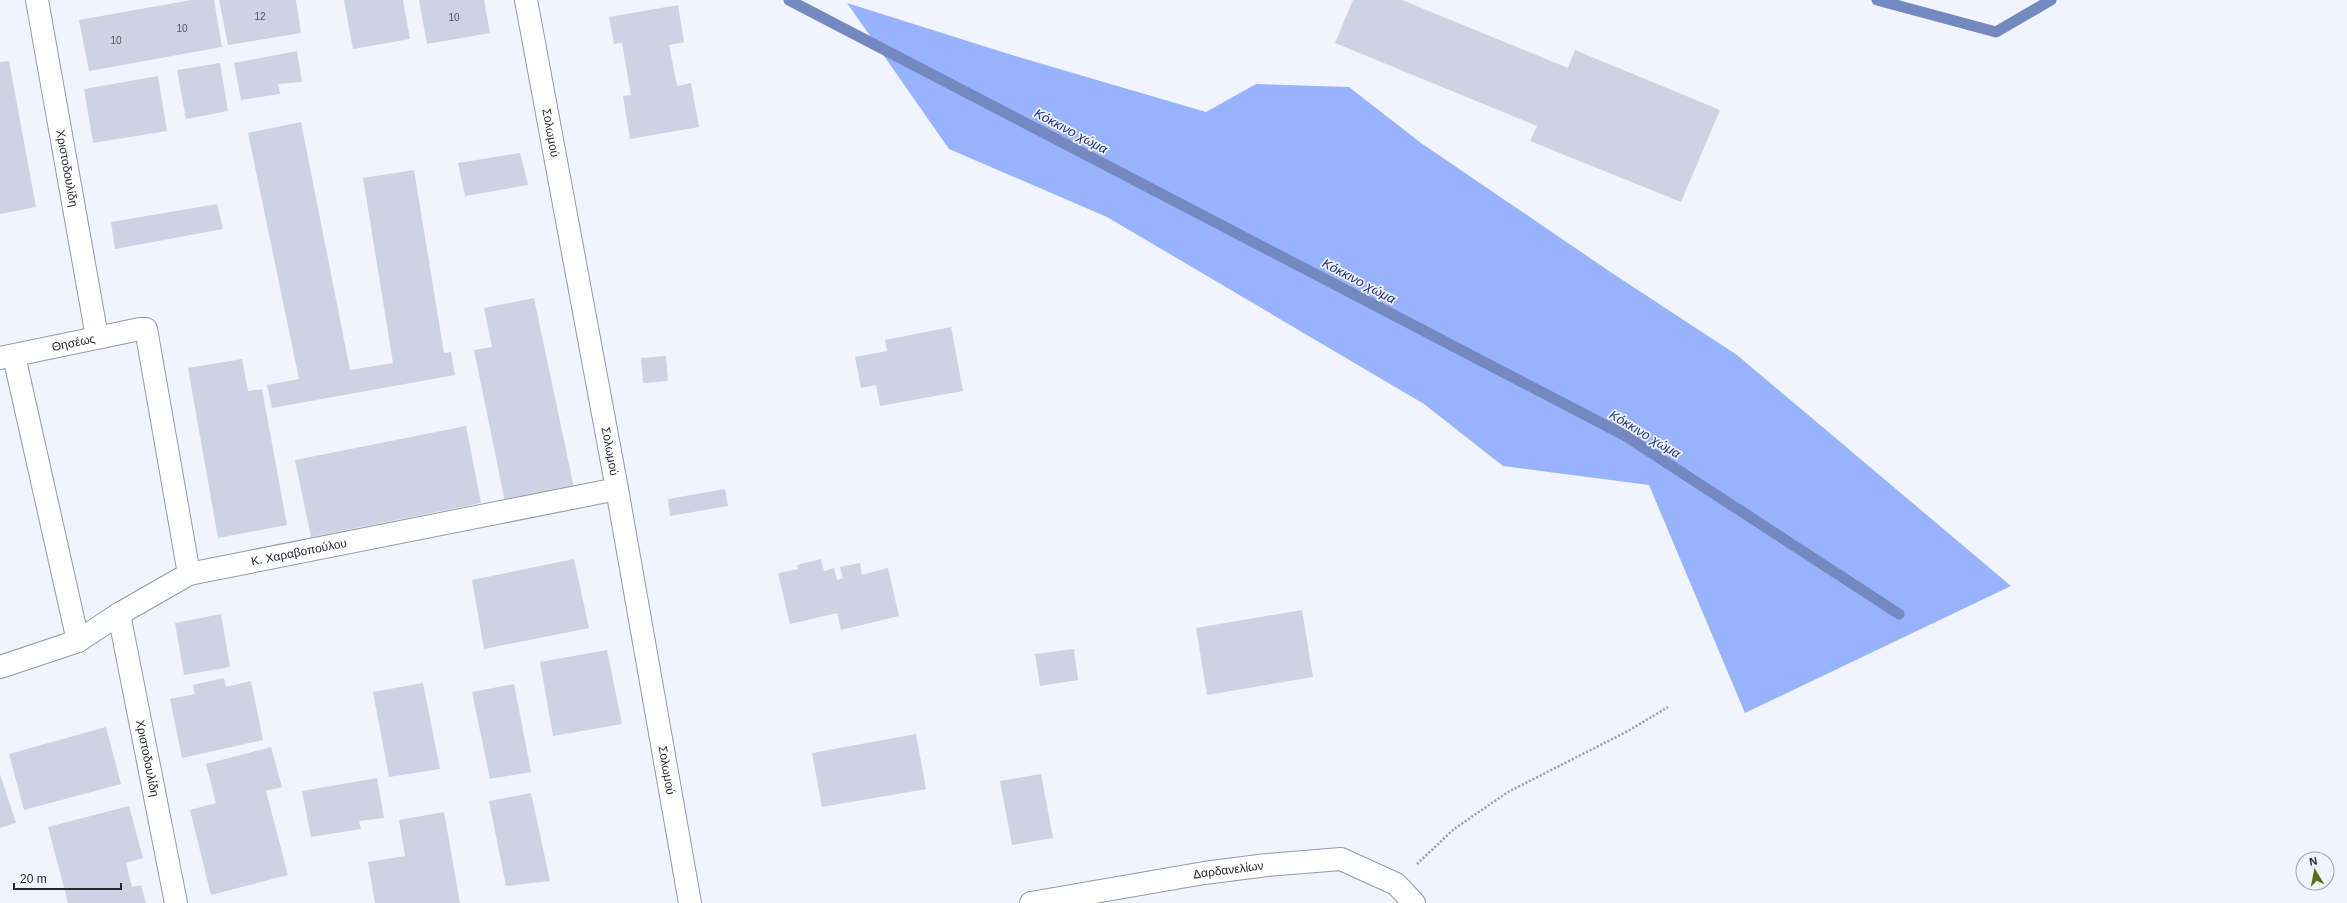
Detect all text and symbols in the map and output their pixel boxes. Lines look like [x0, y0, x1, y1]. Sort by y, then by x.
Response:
house number: 12 [254, 11, 266, 22]
house number: 10 [448, 12, 460, 23]
house number: 10 [176, 23, 188, 34]
house number: 10 [110, 35, 122, 46]
water label: Κόκκινο χώμα [1032, 105, 1111, 157]
street label: Σολωμού [539, 107, 562, 158]
street label: Χριστοδουλίδη [53, 129, 81, 208]
water label: Κόκκινο χώμα [1320, 255, 1399, 307]
street label: Θησέως [50, 331, 97, 354]
water label: Κόκκινο χώμα [1607, 407, 1684, 461]
street label: Σολωμού [599, 426, 621, 477]
street label: Κ. Χαραβοπούλου [250, 536, 348, 569]
street label: Χριστοδουλίδη [133, 719, 162, 798]
street label: Σολωμού [655, 745, 678, 796]
north arrow [2295, 851, 2335, 891]
text: N [2308, 855, 2318, 868]
street label: Δαρδανελίων [1192, 859, 1264, 882]
scale bar [14, 865, 121, 891]
text: 20 m [20, 872, 47, 886]

